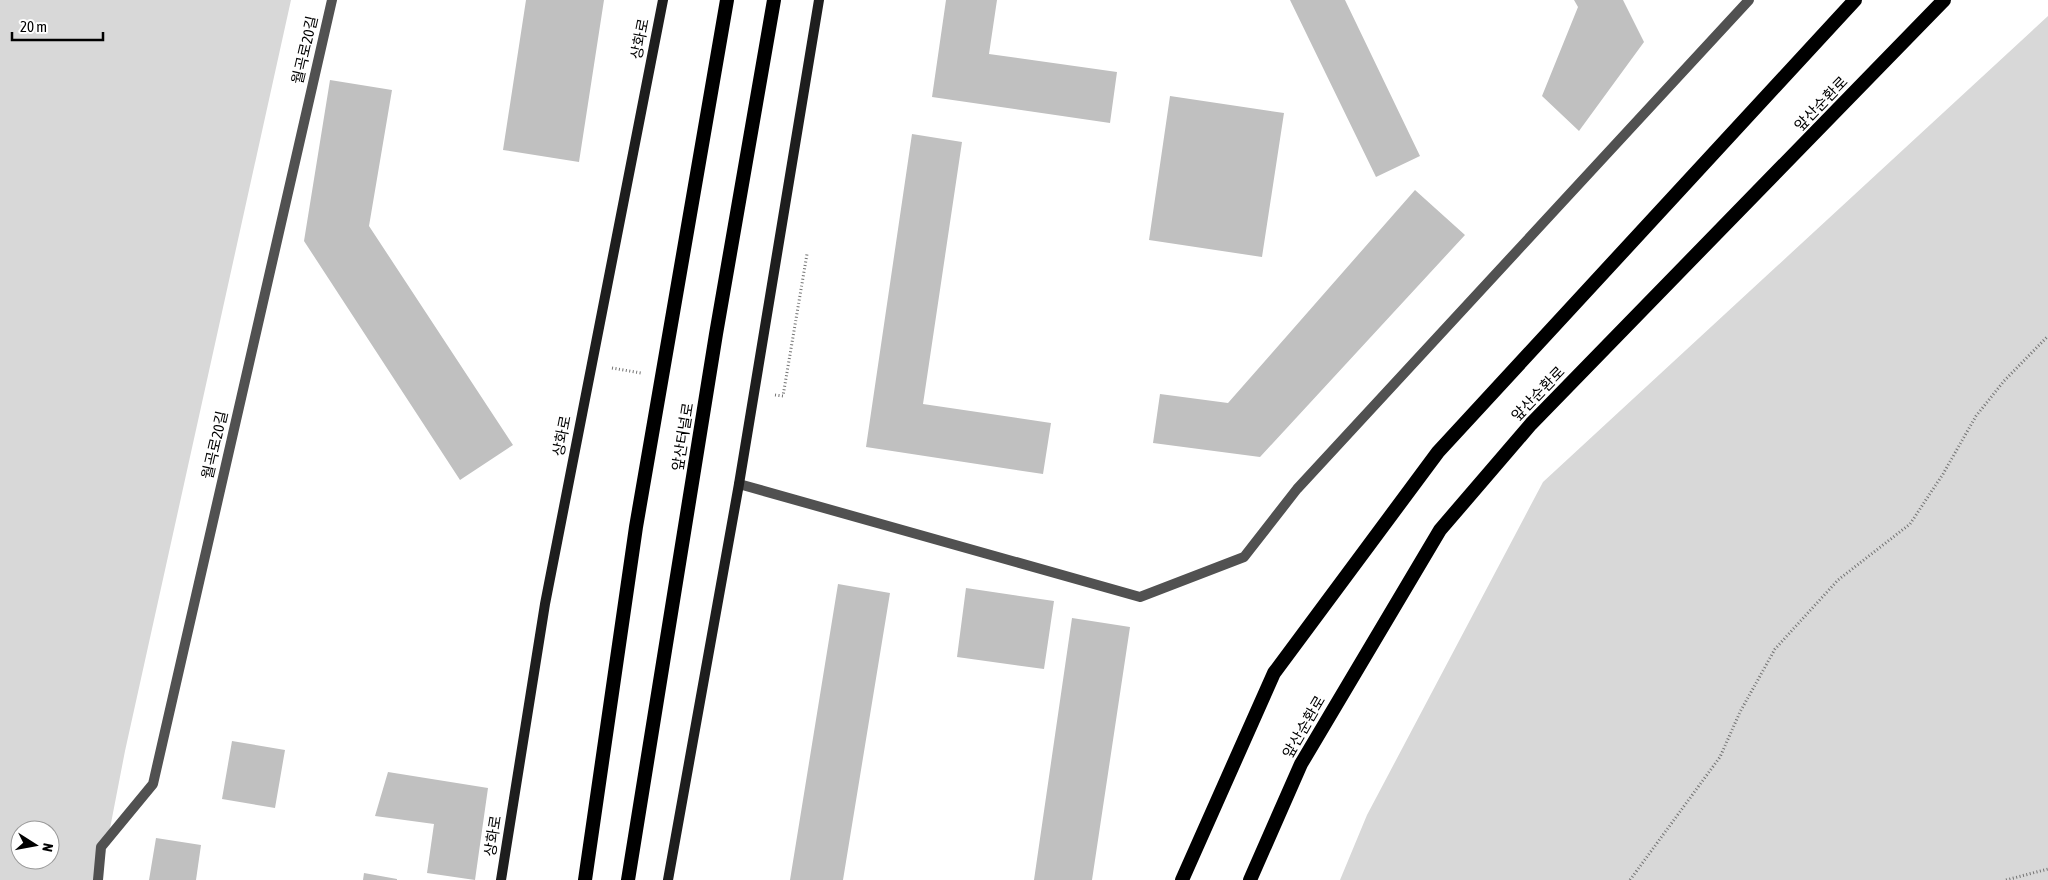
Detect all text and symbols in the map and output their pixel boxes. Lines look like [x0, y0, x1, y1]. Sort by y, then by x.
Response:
scale bar [12, 10, 104, 42]
street label: 월곡로20길 [288, 14, 321, 86]
street label: 상화로 [627, 17, 652, 61]
text: 20 m [20, 18, 47, 35]
street label: 앞산순환로 [1791, 73, 1851, 134]
street label: 앞산순환로 [1508, 363, 1568, 424]
street label: 앞산터널로 [669, 402, 696, 472]
street label: 월곡로20길 [198, 409, 231, 481]
street label: 상화로 [549, 414, 574, 458]
street label: 앞산순환로 [1279, 693, 1328, 761]
street label: 상화로 [481, 814, 504, 858]
north arrow [10, 820, 60, 870]
text: N [39, 842, 56, 853]

